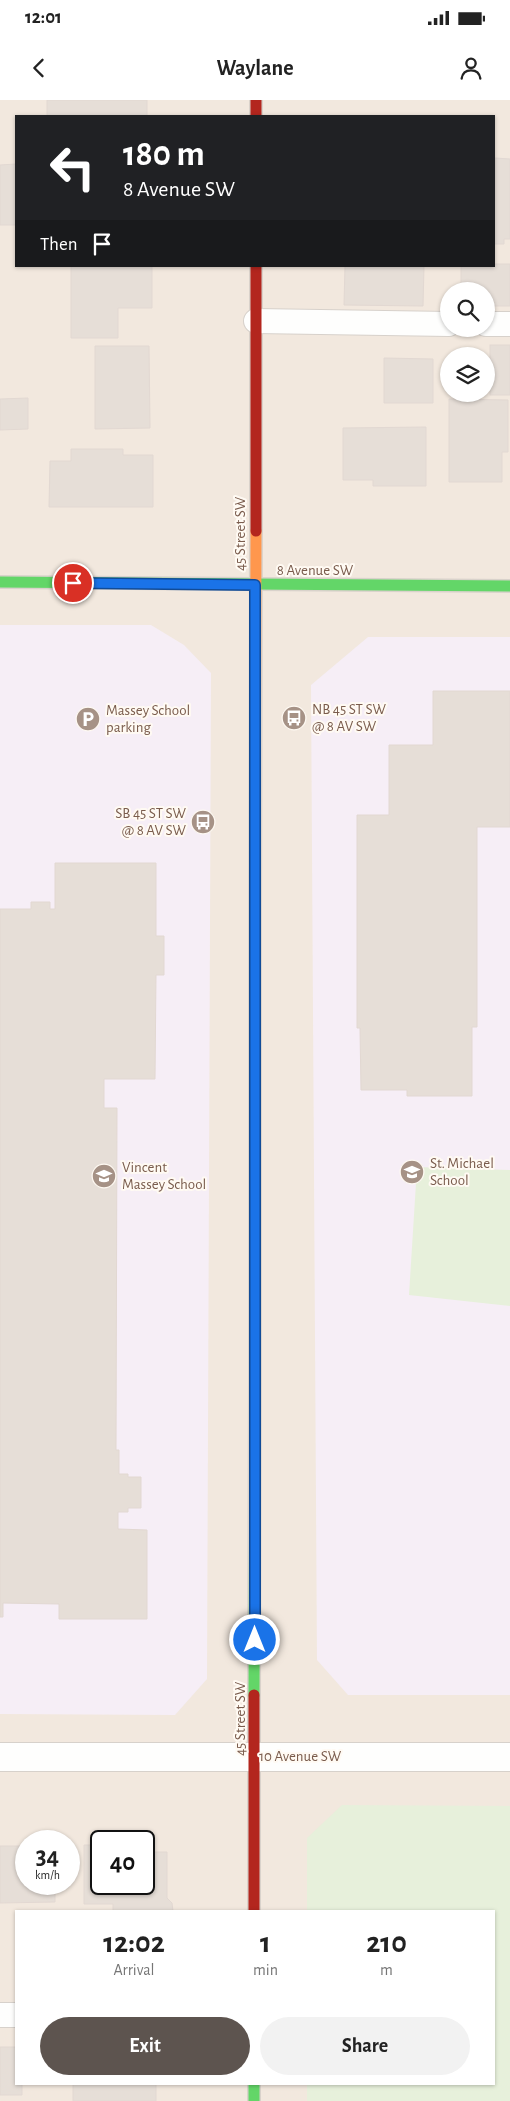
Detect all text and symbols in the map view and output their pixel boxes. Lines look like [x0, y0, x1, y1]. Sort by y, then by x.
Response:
text: 12:01 [25, 8, 62, 27]
icon: back [25, 54, 53, 82]
icon: person [457, 54, 485, 82]
text: Waylane [216, 57, 294, 79]
icon: left [40, 135, 105, 200]
text: 180 m [123, 137, 205, 172]
text: 8 Avenue SW [123, 178, 235, 200]
icon: arrive [88, 230, 116, 258]
text: Then [40, 235, 78, 254]
map controls [440, 282, 495, 402]
button: search [440, 282, 495, 337]
button: layers [440, 347, 495, 402]
street label: 45 Street SW [233, 496, 248, 571]
pin [52, 562, 94, 604]
street label: 8 Avenue SW [277, 563, 354, 578]
icon: arrive [59, 569, 87, 597]
place label: NB 45 ST SW @ 8 AV SW [312, 702, 386, 734]
place label: Massey School parking [106, 703, 190, 735]
bus stop icon: NB 45 ST SW @ 8 AV SW [281, 705, 307, 731]
parking icon: Massey School parking [75, 706, 101, 732]
place label: SB 45 ST SW @ 8 AV SW [115, 806, 187, 838]
bus stop icon: SB 45 ST SW @ 8 AV SW [190, 809, 216, 835]
place label: St. Michael School [430, 1156, 494, 1188]
school or university icon: St. Michael School [399, 1159, 425, 1185]
place label: Vincent Massey School [122, 1160, 206, 1192]
school or university icon: Vincent Massey School [91, 1163, 117, 1189]
position arrow [228, 1613, 280, 1665]
street label: 45 Street SW [233, 1681, 248, 1756]
street label: 10 Avenue SW [259, 1749, 342, 1764]
speed limit sign: 40 [90, 1830, 155, 1895]
text: 34 [36, 1844, 59, 1869]
text: km/h [35, 1869, 60, 1881]
text: 12:02 [103, 1928, 165, 1958]
text: 1 [260, 1928, 271, 1958]
text: 210 [366, 1928, 407, 1958]
text: Arrival [113, 1962, 155, 1978]
text: min [253, 1962, 278, 1978]
text: m [380, 1962, 393, 1978]
button: Exit [40, 2017, 250, 2075]
button: Share [260, 2017, 470, 2075]

